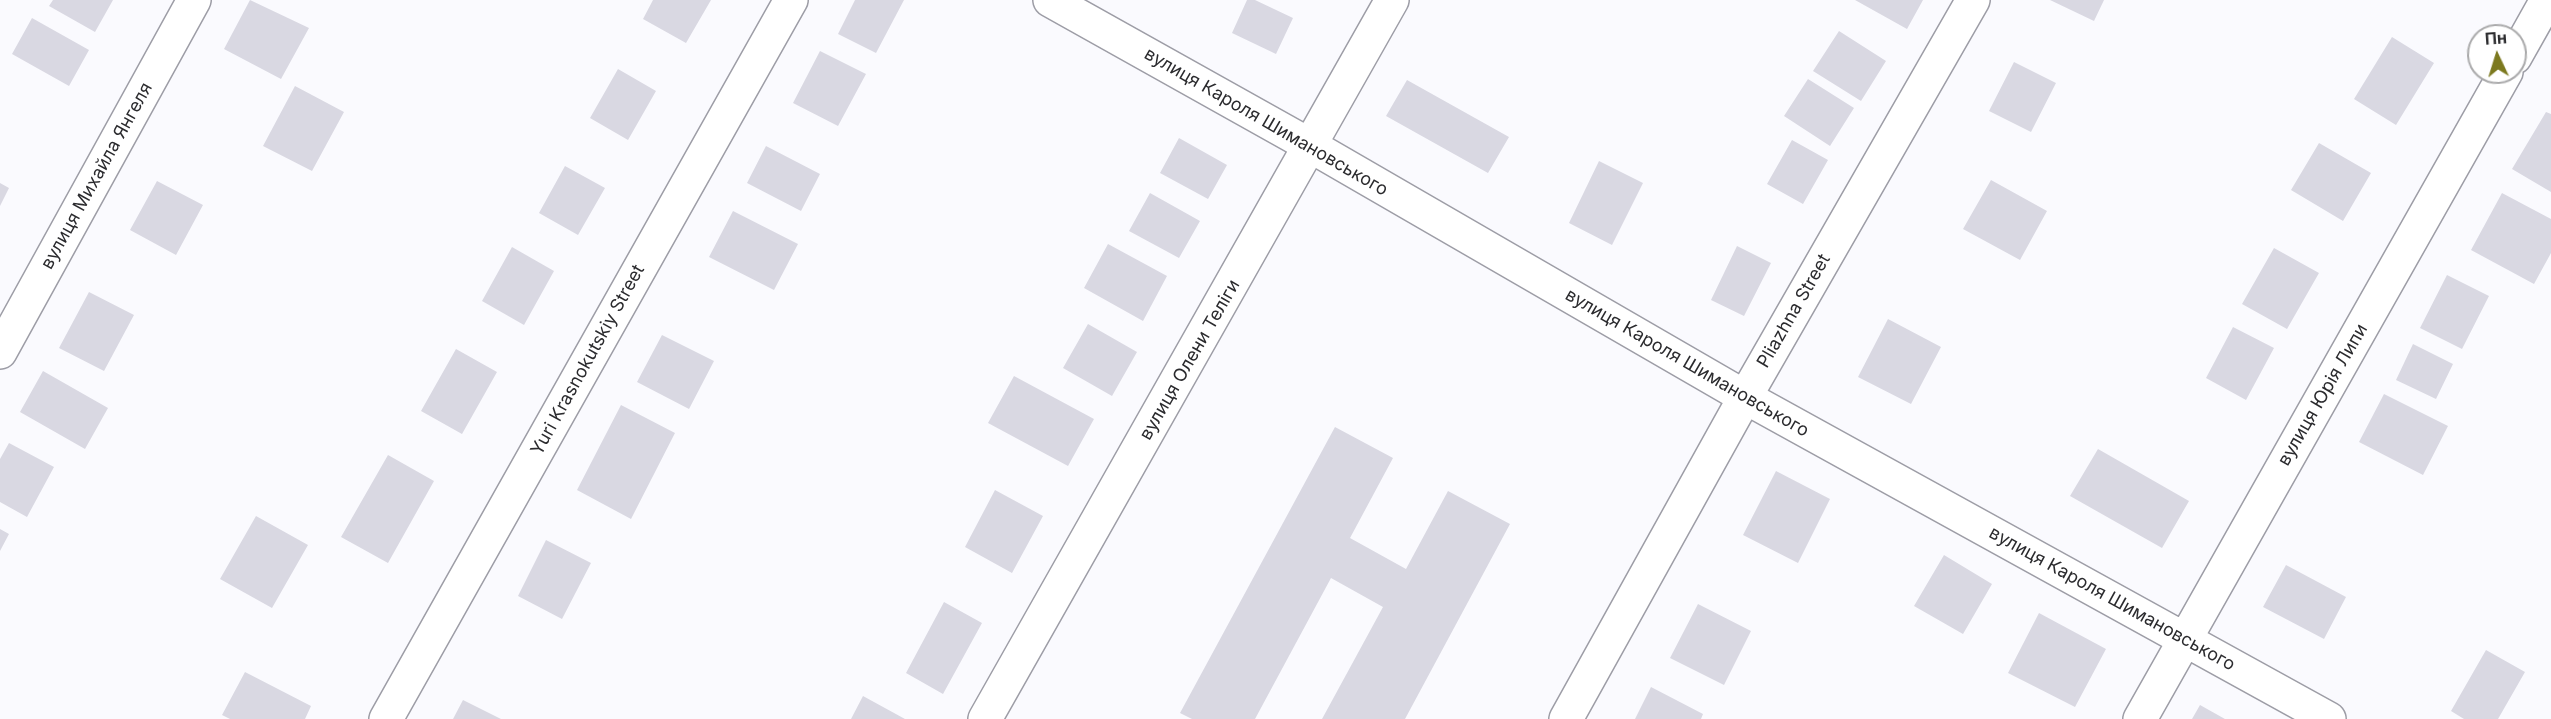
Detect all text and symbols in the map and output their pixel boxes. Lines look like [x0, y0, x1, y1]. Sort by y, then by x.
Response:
north arrow [2467, 24, 2527, 84]
text: Пн [2484, 27, 2508, 49]
street label: вулиця Кароля Шимановського [1140, 43, 1392, 201]
street label: вулиця Михайла Янгеля [37, 79, 157, 273]
street label: Pliazhna Street [1753, 250, 1835, 372]
street label: Yuri Krasnokutskiy Street [527, 261, 649, 459]
street label: вулиця Олени Теліги [1135, 276, 1245, 444]
street label: вулиця Кароля Шимановського [1561, 284, 1813, 442]
street label: вулиця Юрія Липи [2274, 320, 2372, 470]
street label: вулиця Кароля Шимановського [1985, 522, 2239, 676]

